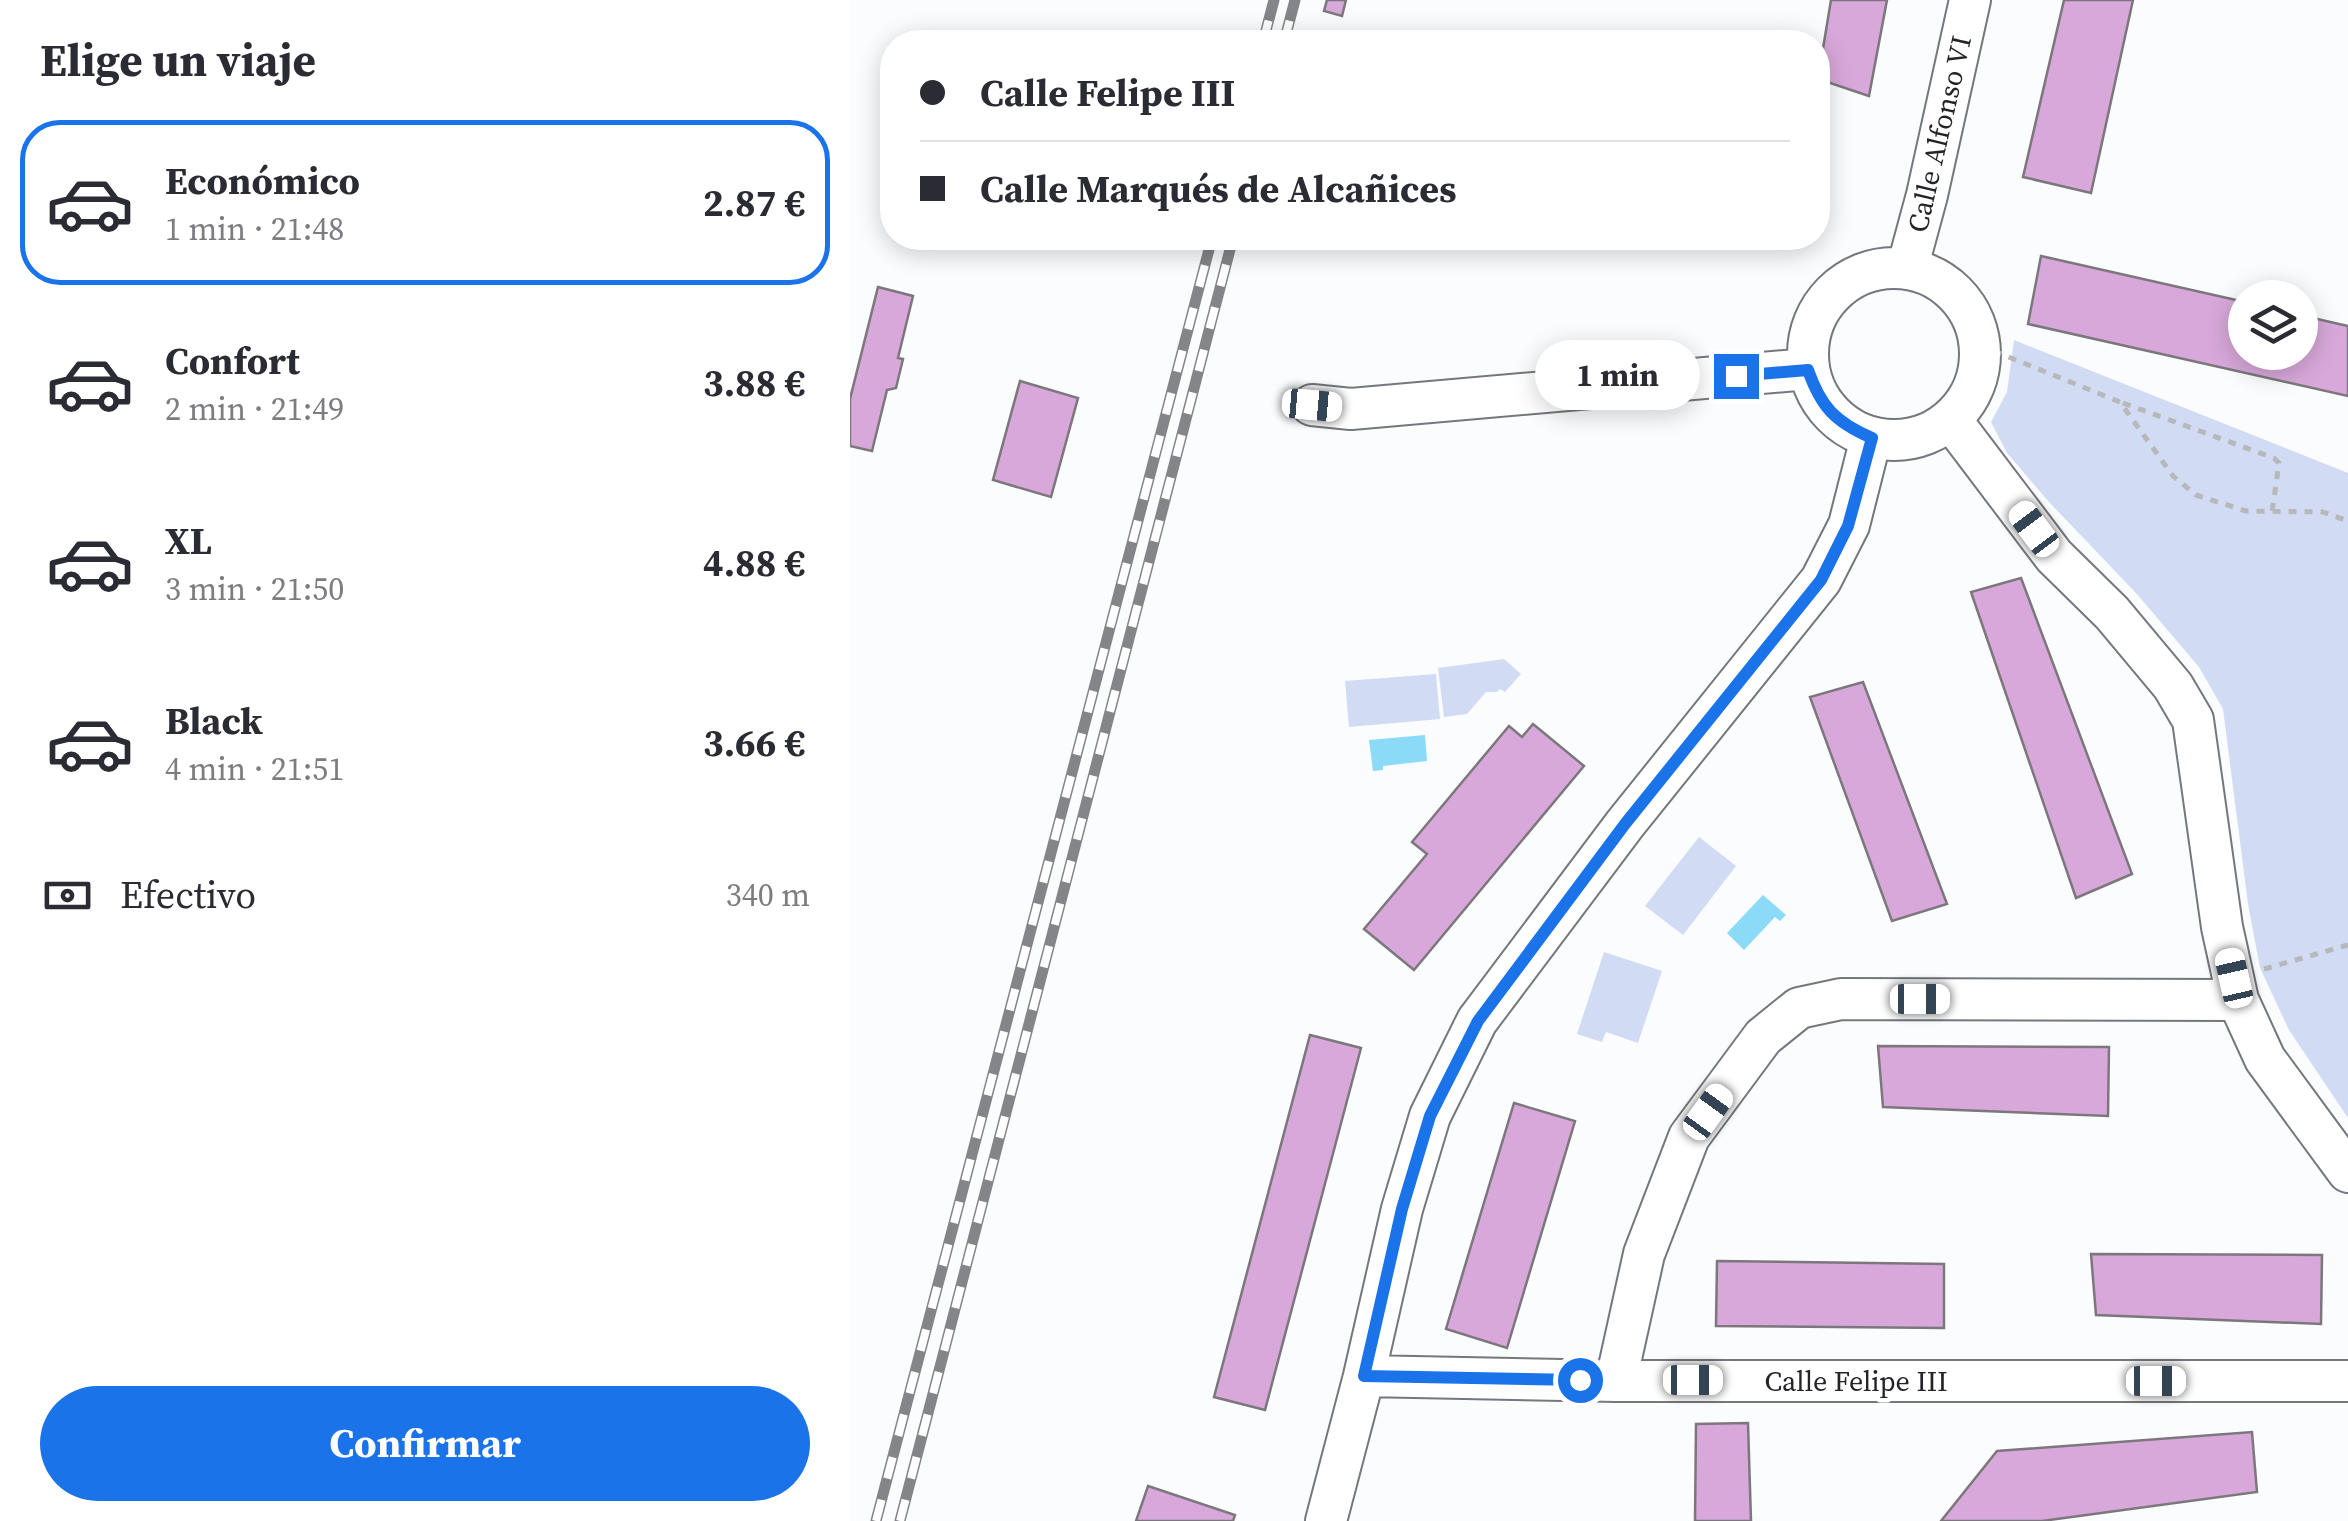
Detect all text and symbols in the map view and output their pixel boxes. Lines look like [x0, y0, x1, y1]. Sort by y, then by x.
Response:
text: Elige un viaje [40, 29, 316, 91]
street label: Calle Alfonso VI [1898, 32, 1980, 236]
text: Calle Felipe III [980, 67, 1235, 119]
text: Económico [165, 155, 360, 207]
icon: car [45, 158, 135, 248]
text: Calle Marqués de Alcañices [980, 163, 1456, 215]
text: 2.87 € [703, 177, 805, 229]
text: 1 min · 21:48 [165, 207, 344, 251]
map controls [2228, 280, 2318, 370]
button: layers [2228, 280, 2318, 370]
text: Confort [165, 335, 300, 387]
icon: car [45, 338, 135, 428]
callout: 1 min [1536, 341, 1701, 411]
text: 1 min [1576, 353, 1659, 397]
route end [1714, 354, 1759, 399]
text: 3.88 € [703, 357, 805, 409]
text: 2 min · 21:49 [165, 387, 344, 431]
car [1281, 387, 1343, 423]
car [2004, 496, 2064, 562]
text: XL [165, 515, 212, 567]
icon: car [45, 518, 135, 608]
text: 4.88 € [703, 537, 805, 589]
text: 3 min · 21:50 [165, 567, 344, 611]
text: Black [165, 695, 263, 747]
icon: car [45, 698, 135, 788]
text: 3.66 € [703, 717, 805, 769]
text: 4 min · 21:51 [165, 747, 344, 791]
icon: cash [40, 868, 95, 923]
text: Efectivo [120, 869, 256, 921]
text: 340 m [726, 873, 810, 917]
car [2213, 945, 2255, 1011]
car [1890, 984, 1950, 1014]
car [1678, 1079, 1738, 1145]
route start [1558, 1358, 1603, 1403]
street label: Calle Felipe III [1764, 1362, 1948, 1400]
car [1663, 1365, 1723, 1395]
car [2126, 1366, 2186, 1396]
button: Confirmar [40, 1386, 810, 1501]

